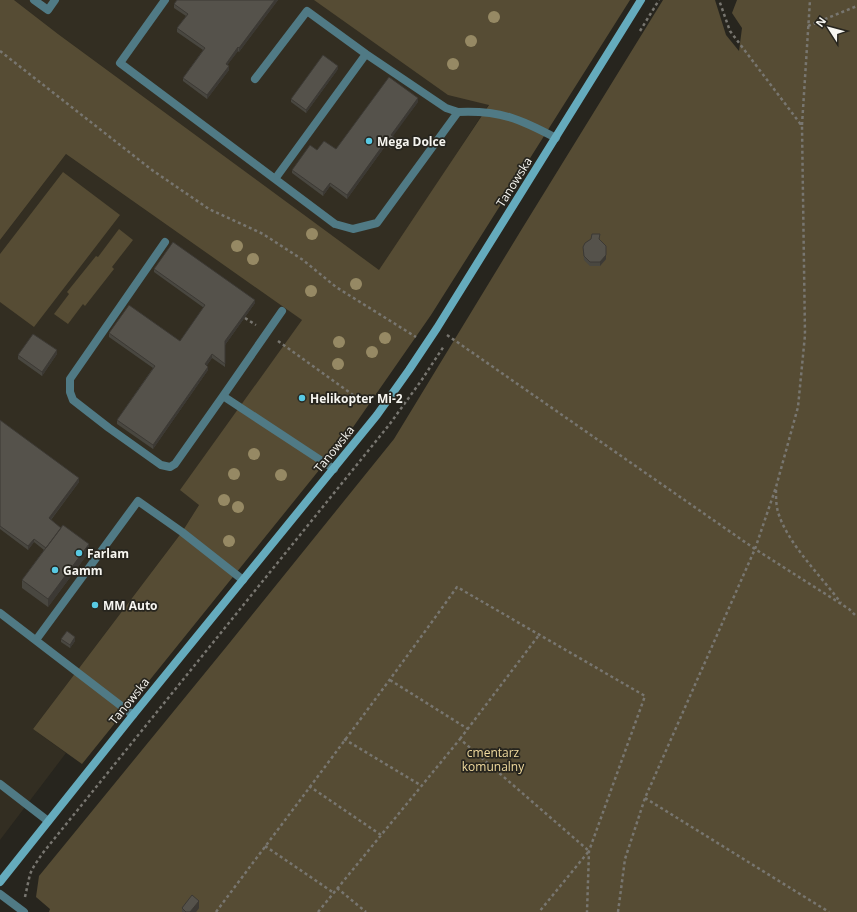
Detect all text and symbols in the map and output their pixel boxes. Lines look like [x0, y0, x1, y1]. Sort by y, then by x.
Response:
north arrow [809, 8, 849, 48]
text: N [812, 14, 829, 30]
place label: Mega Dolce [377, 133, 446, 150]
marker: Mega Dolce [364, 136, 374, 146]
street label: Tanowska [492, 154, 536, 210]
place label: Helikopter Mi-2 [310, 390, 403, 407]
marker: Helikopter Mi-2 [297, 393, 307, 403]
street label: Tanowska [310, 422, 358, 476]
place label: Farlam [87, 545, 129, 562]
marker: Farlam [74, 548, 84, 558]
place label: Gamm [63, 562, 103, 579]
marker: Gamm [50, 565, 60, 575]
place label: MM Auto [103, 597, 158, 614]
marker: MM Auto [90, 600, 100, 610]
street label: Tanowska [105, 674, 153, 728]
park label: cmentarz komunalny [462, 744, 525, 775]

